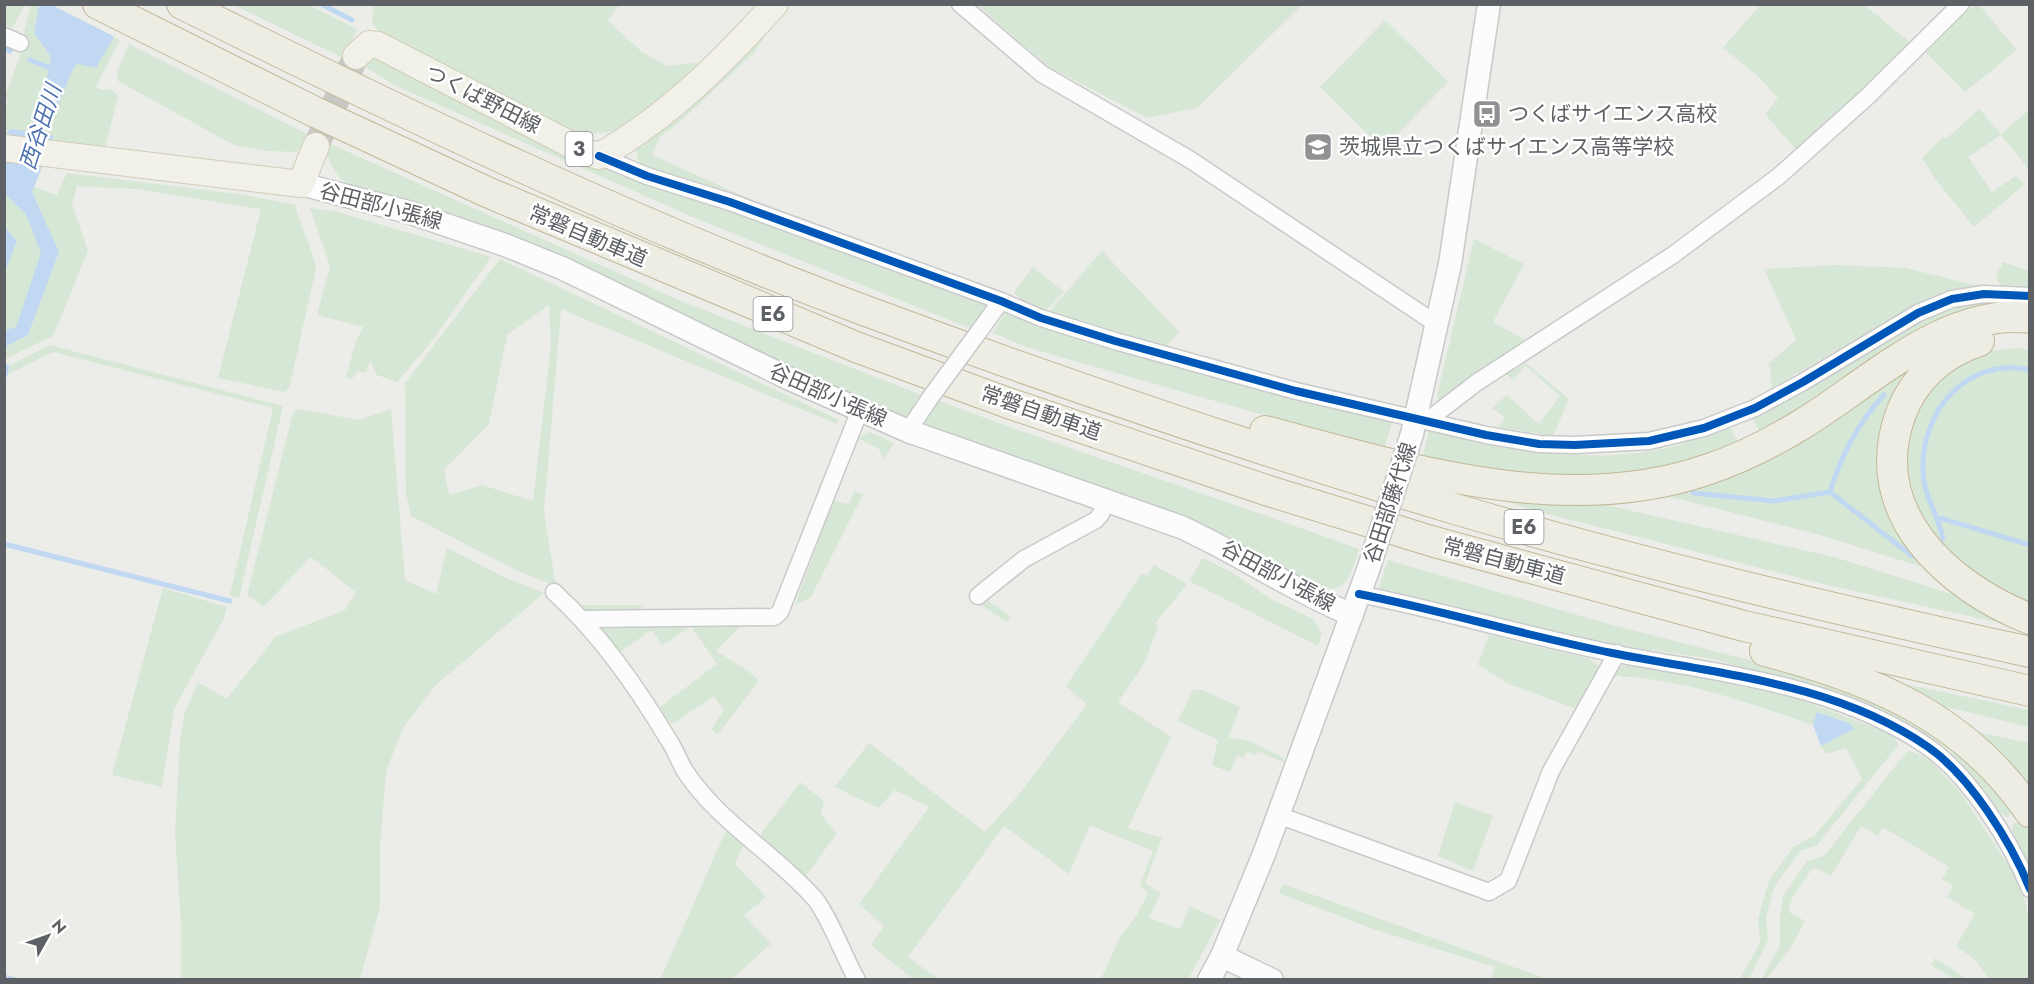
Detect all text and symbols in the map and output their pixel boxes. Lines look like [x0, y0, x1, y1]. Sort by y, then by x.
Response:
street label: つくば野田線 [420, 57, 546, 141]
water label: 西谷田川 [11, 78, 69, 174]
bus stop icon: つくばサイエンス高校 [1471, 98, 1503, 130]
place label: つくばサイエンス高校 [1508, 99, 1717, 129]
school or university icon: 茨城県立つくばサイエンス高等学校 [1302, 131, 1334, 163]
road number: 3 [566, 132, 592, 166]
place label: 茨城県立つくばサイエンス高等学校 [1339, 132, 1674, 162]
street label: 谷田部小張線 [316, 175, 446, 237]
street label: 常磐自動車道 [524, 198, 652, 274]
road number: E6 [754, 297, 792, 331]
street label: 谷田部小張線 [764, 356, 892, 434]
street label: 常磐自動車道 [977, 378, 1105, 448]
street label: 谷田部藤代線 [1356, 438, 1424, 568]
road number: E6 [1504, 510, 1544, 544]
street label: 常磐自動車道 [1439, 530, 1569, 592]
street label: 谷田部小張線 [1215, 533, 1341, 619]
north arrow [18, 906, 78, 966]
text: N [46, 914, 72, 939]

